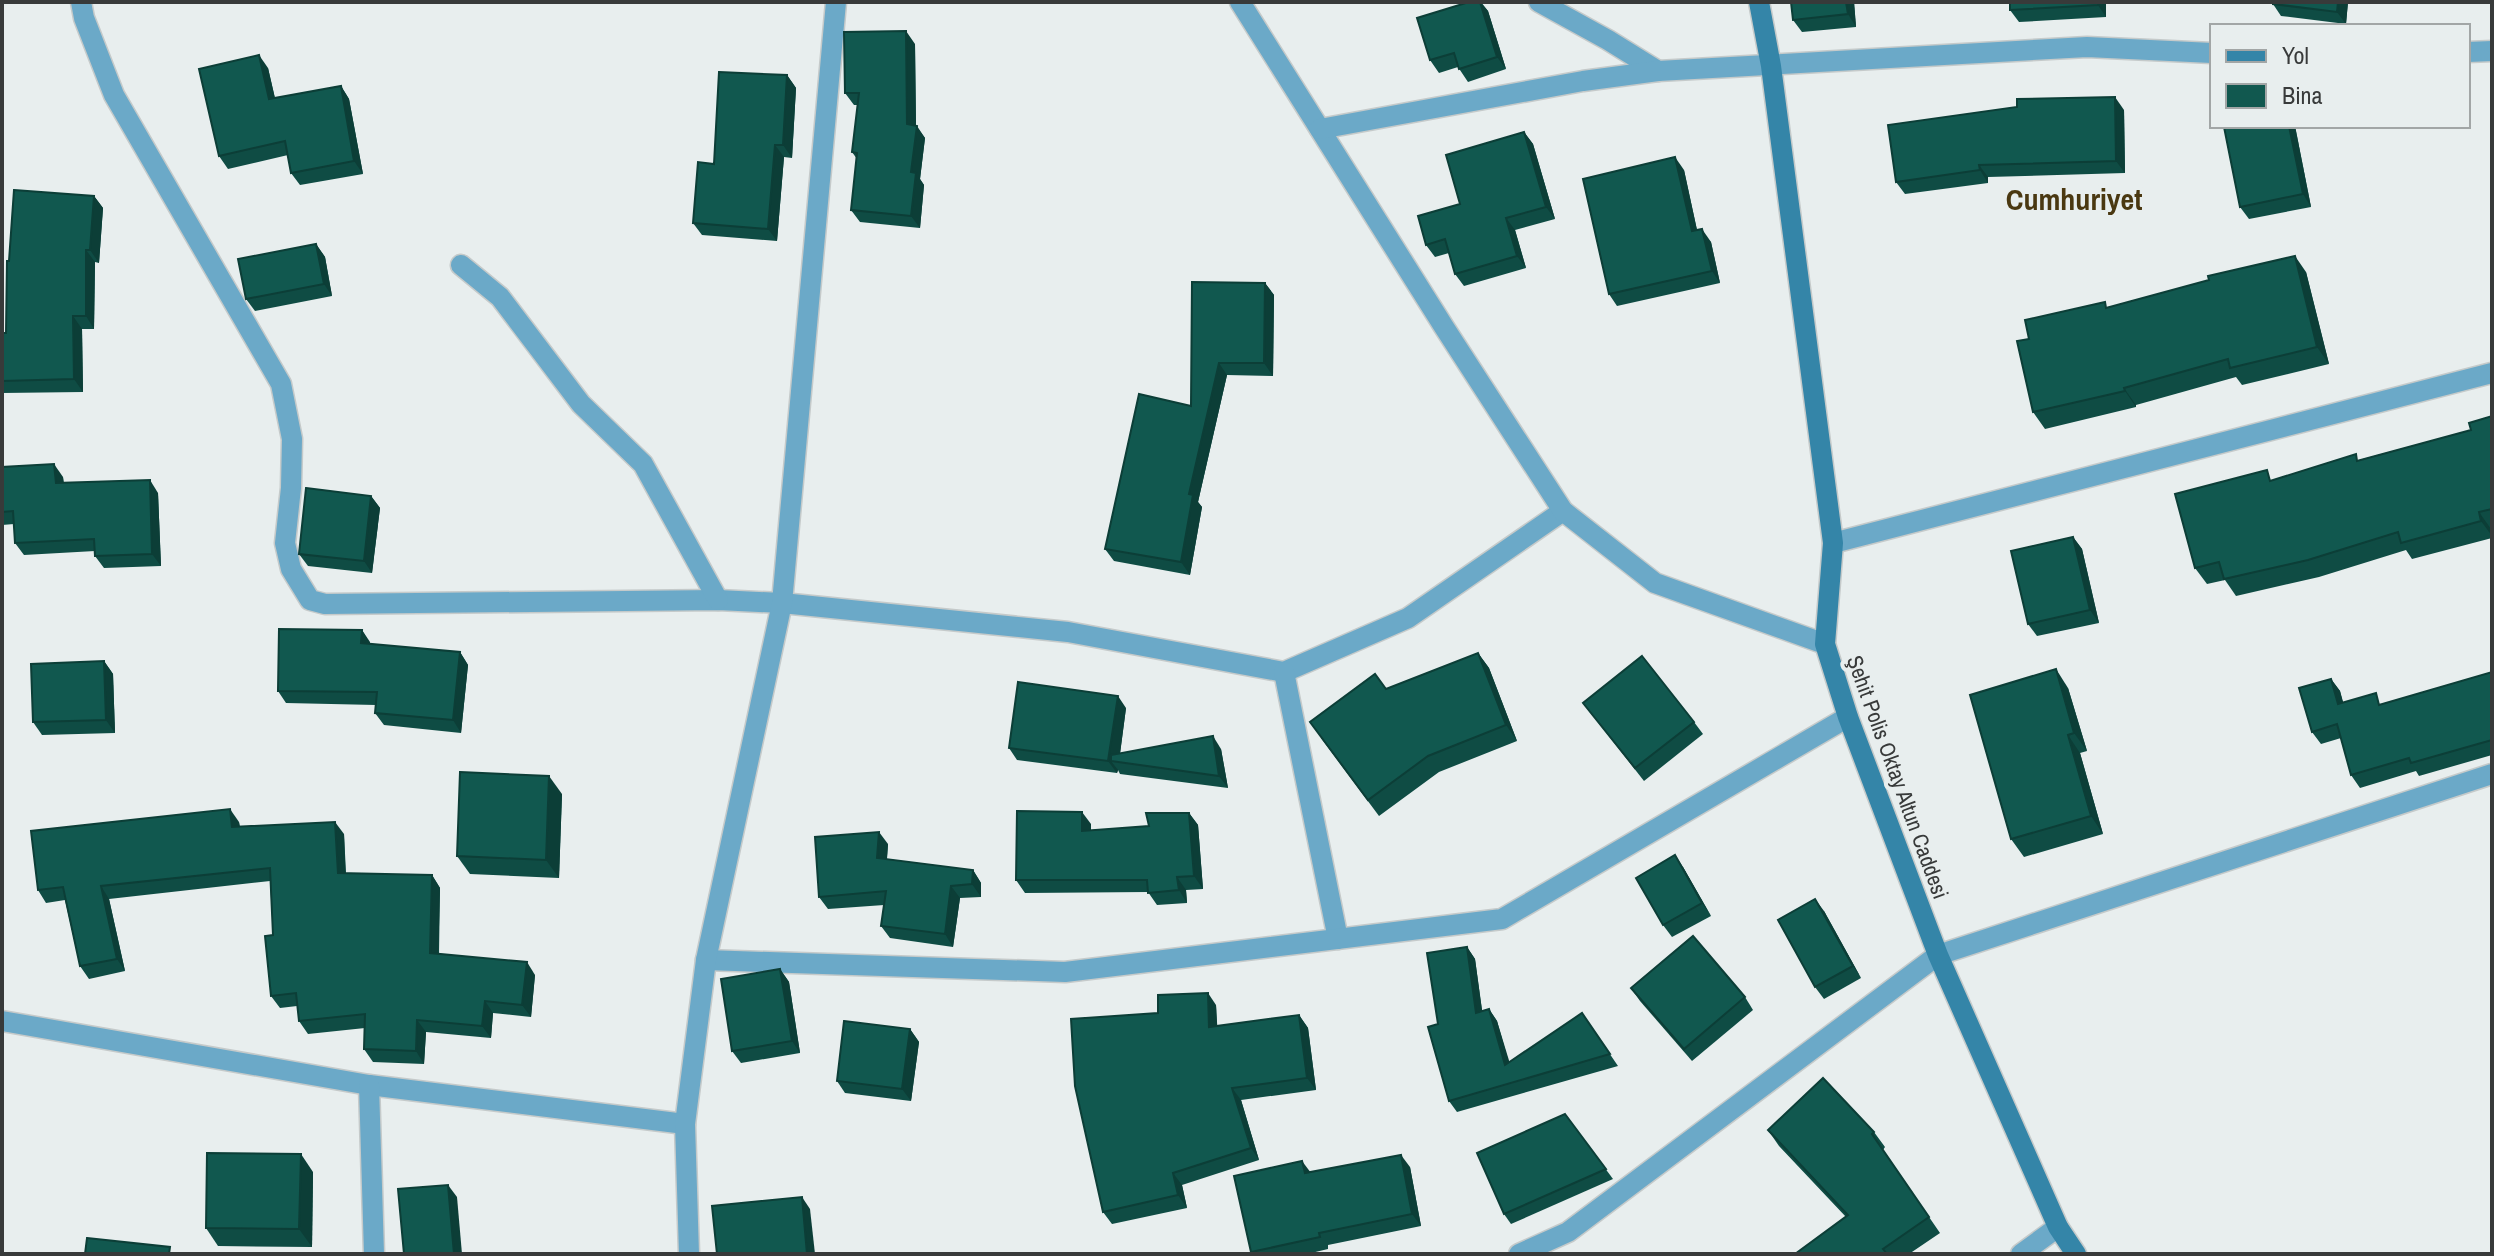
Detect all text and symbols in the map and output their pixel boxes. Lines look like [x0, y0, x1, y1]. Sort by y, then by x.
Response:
legend [2210, 24, 2470, 128]
text: Yol [2282, 39, 2309, 71]
text: Bina [2282, 79, 2323, 111]
district label: Cumhuriyet [2006, 179, 2142, 219]
street label: Şehit Polis Oktay Altun Caddesi [1840, 651, 1956, 903]

